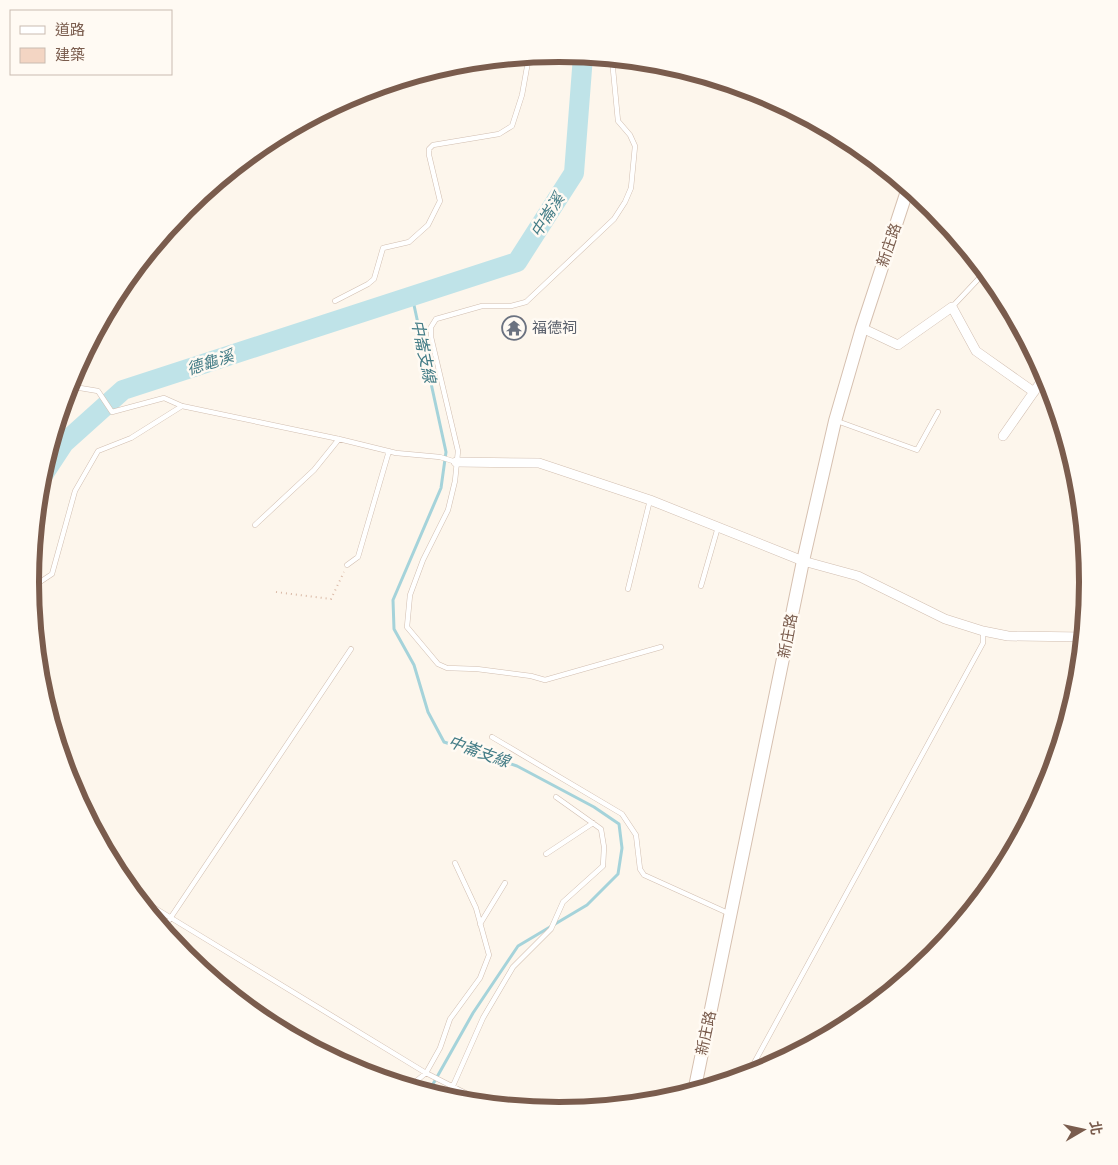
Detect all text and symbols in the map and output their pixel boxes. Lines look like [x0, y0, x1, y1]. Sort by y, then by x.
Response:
legend [10, 10, 172, 75]
text: 道路 [55, 21, 85, 39]
text: 建築 [55, 46, 85, 64]
water label: 中崙溪 [527, 188, 570, 241]
street label: 新庄路 [873, 221, 905, 269]
temple icon: 福德祠 [501, 315, 527, 341]
water label: 中崙支線 [407, 318, 440, 387]
place label: 福德祠 [532, 319, 577, 337]
water label: 德龜溪 [184, 345, 238, 380]
street label: 新庄路 [775, 612, 801, 660]
water label: 中崙支線 [445, 732, 514, 773]
street label: 新庄路 [693, 1009, 719, 1057]
north arrow [1058, 1105, 1108, 1155]
text: 北 [1086, 1120, 1105, 1136]

